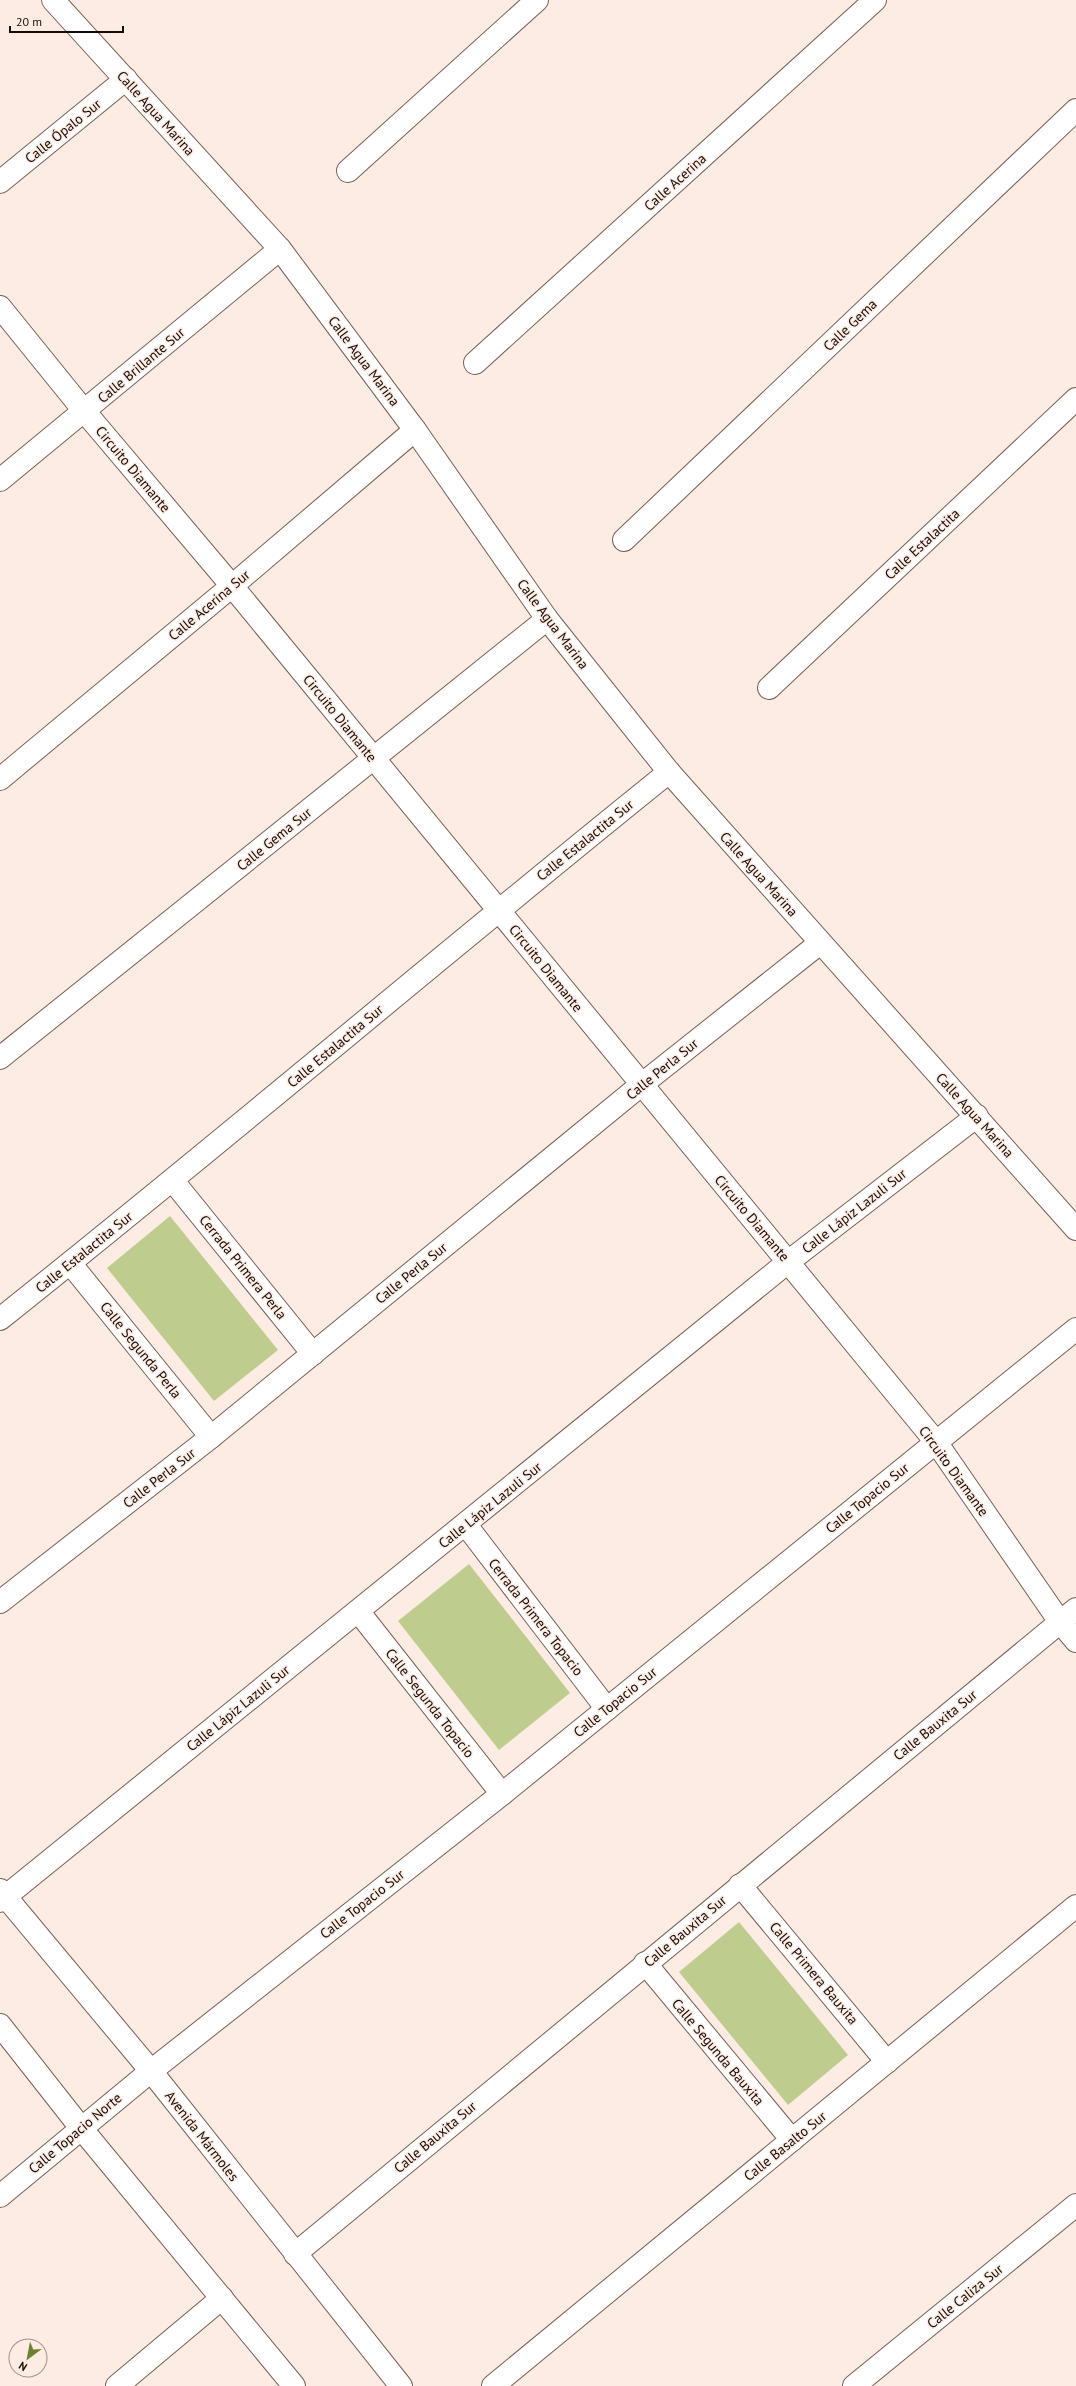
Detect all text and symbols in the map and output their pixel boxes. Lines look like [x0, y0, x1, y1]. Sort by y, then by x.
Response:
scale bar [10, 8, 123, 34]
text: 20 m [16, 14, 42, 29]
street label: Calle Agua Marina [113, 67, 199, 159]
street label: Calle Ópalo Sur [21, 95, 105, 167]
street label: Calle Acerina [640, 149, 710, 215]
street label: Calle Gema [819, 295, 881, 355]
street label: Calle Agua Marina [324, 312, 404, 410]
street label: Calle Brillante Sur [94, 323, 188, 407]
street label: Circuito Diamante [92, 422, 174, 516]
street label: Calle Estalactita [881, 505, 963, 583]
street label: Calle Acerina Sur [165, 565, 254, 644]
street label: Calle Agua Marina [513, 575, 593, 673]
street label: Circuito Diamante [299, 671, 381, 765]
street label: Calle Estalactita Sur [533, 795, 637, 885]
street label: Calle Gema Sur [233, 803, 315, 875]
street label: Calle Agua Marina [716, 828, 802, 920]
street label: Circuito Diamante [505, 921, 587, 1015]
street label: Calle Estalactita Sur [283, 1000, 387, 1091]
street label: Calle Perla Sur [622, 1034, 702, 1104]
street label: Calle Agua Marina [932, 1069, 1018, 1161]
street label: Calle Lápiz Lazuli Sur [798, 1164, 910, 1257]
street label: Circuito Diamante [711, 1171, 793, 1265]
street label: Calle Estalactita Sur [32, 1207, 136, 1297]
street label: Cerrada Primera Perla [195, 1211, 291, 1323]
street label: Calle Perla Sur [371, 1238, 451, 1308]
street label: Calle Segunda Perla [96, 1298, 186, 1402]
street label: Circuito Diamante [915, 1422, 993, 1520]
street label: Calle Perla Sur [119, 1444, 199, 1512]
street label: Calle Lápiz Lazuli Sur [435, 1458, 546, 1552]
street label: Calle Topacio Sur [822, 1459, 913, 1537]
street label: Cerrada Primera Topacio [485, 1555, 587, 1679]
street label: Calle Segunda Topacio [382, 1645, 478, 1761]
street label: Calle Lápiz Lazuli Sur [183, 1661, 294, 1755]
street label: Calle Topacio Sur [570, 1663, 661, 1741]
street label: Calle Bauxita Sur [889, 1686, 981, 1764]
street label: Calle Topacio Sur [316, 1865, 408, 1943]
street label: Calle Bauxita Sur [640, 1891, 730, 1971]
street label: Calle Primera Bauxita [766, 1918, 862, 2028]
street label: Calle Segunda Bauxita [668, 1995, 768, 2109]
street label: Avenida Mármoles [161, 2087, 243, 2185]
street label: Calle Topacio Norte [25, 2089, 125, 2177]
street label: Calle Bauxita Sur [390, 2097, 480, 2177]
street label: Calle Basalto Sur [740, 2107, 830, 2185]
street label: Calle Caliza Sur [923, 2260, 1007, 2332]
north arrow [8, 2338, 48, 2378]
text: N [16, 2359, 29, 2374]

